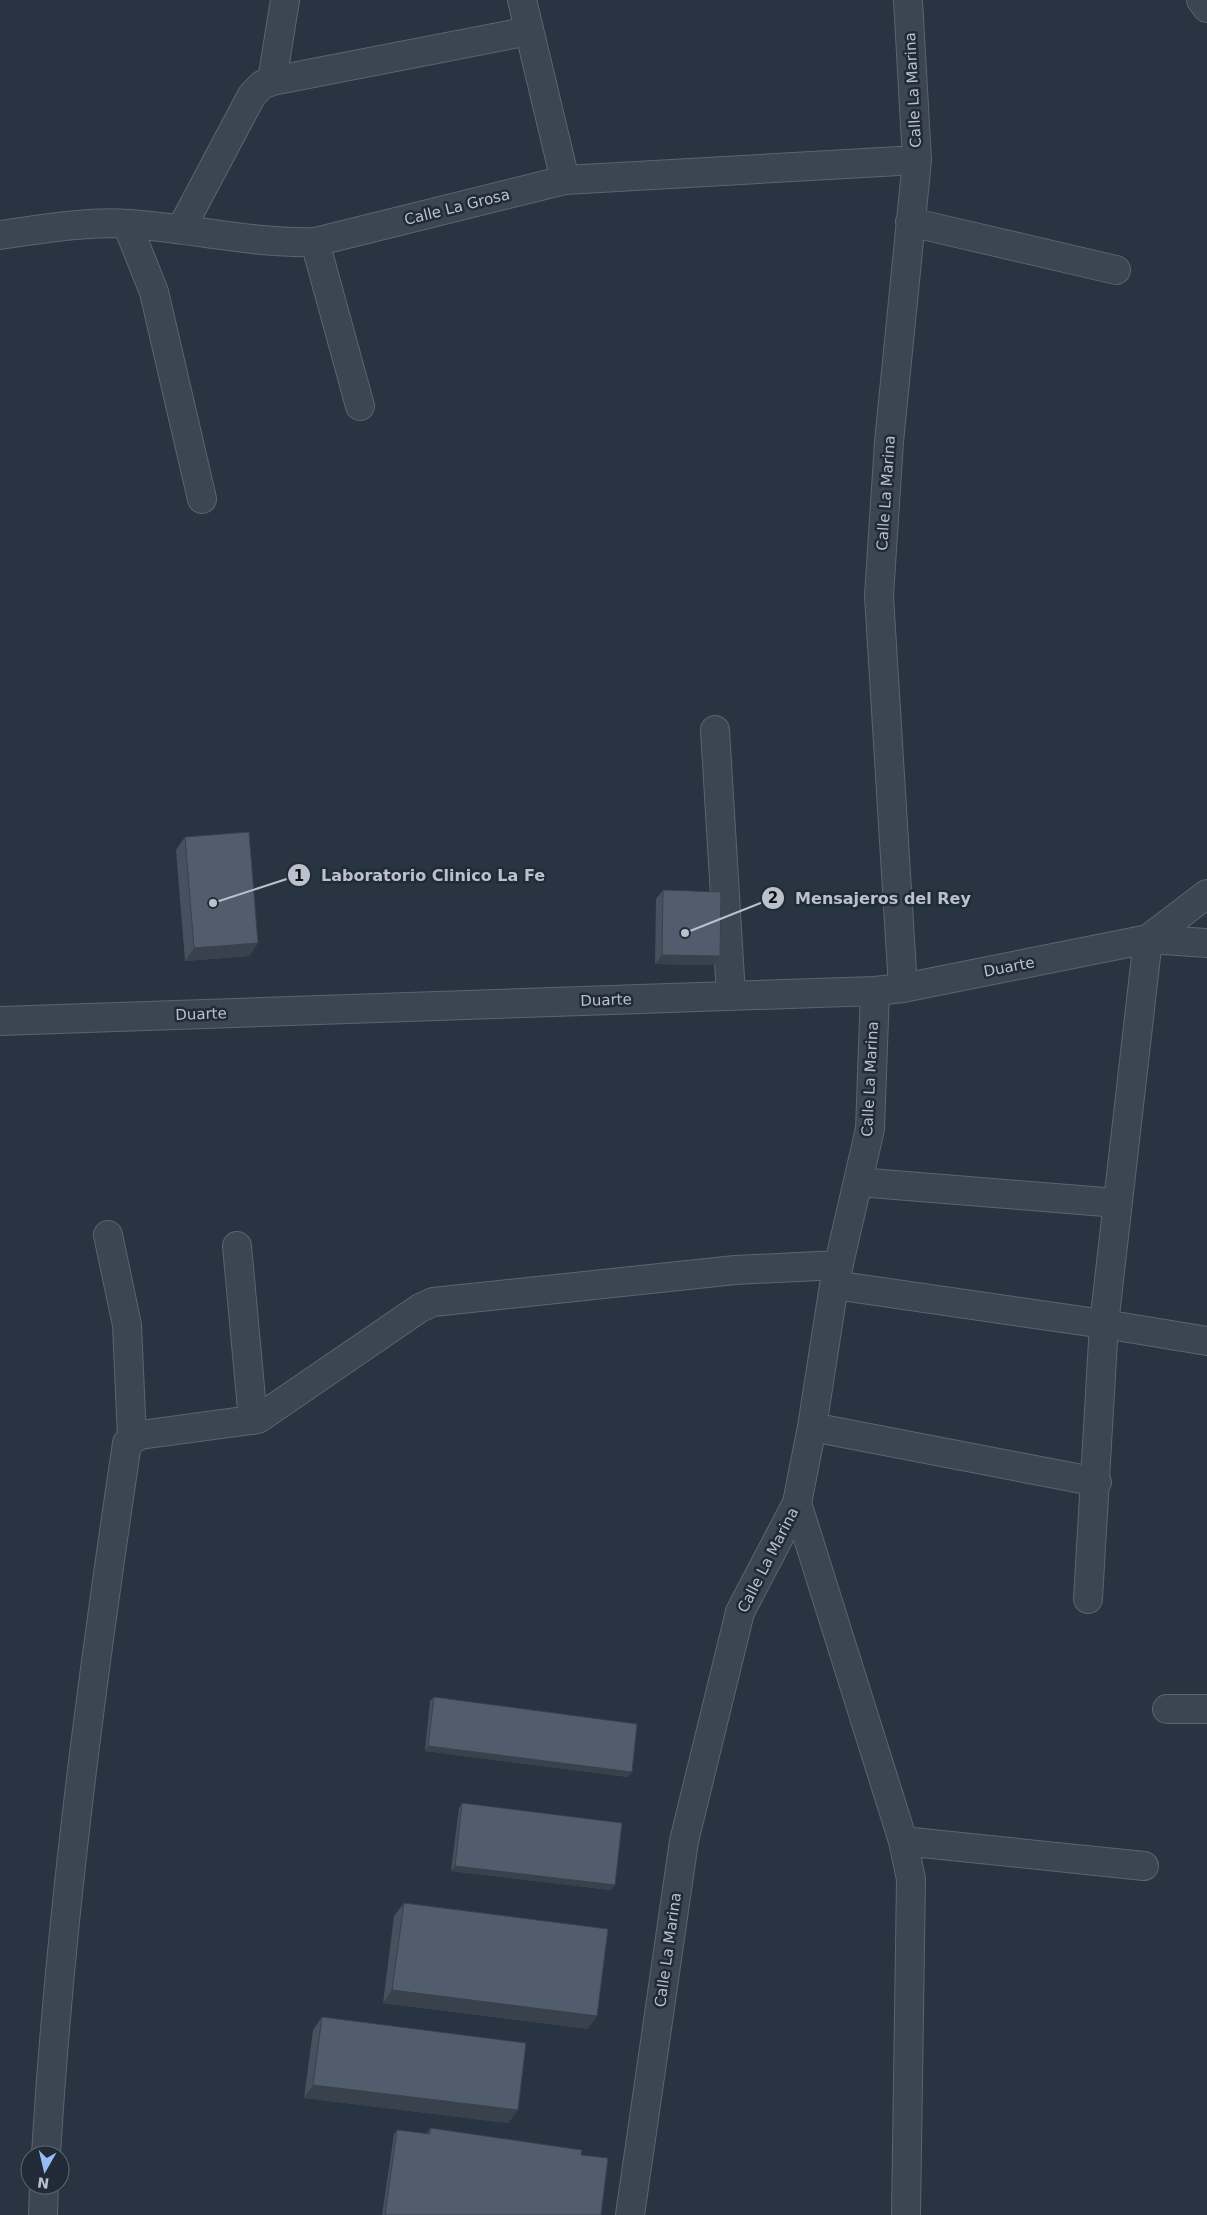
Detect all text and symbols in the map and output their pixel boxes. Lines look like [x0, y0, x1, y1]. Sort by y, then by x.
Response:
street label: Calle La Marina [901, 32, 925, 148]
street label: Calle La Grosa [402, 185, 512, 229]
street label: Calle La Marina [873, 435, 899, 551]
callout: Laboratorio Clinico La Fe [286, 860, 555, 891]
text: Laboratorio Clinico La Fe [321, 866, 545, 885]
text: 1 [294, 867, 304, 885]
callout: Mensajeros del Rey [761, 883, 981, 914]
text: 2 [768, 889, 778, 907]
text: Mensajeros del Rey [795, 889, 971, 908]
street label: Duarte [982, 953, 1036, 981]
street label: Duarte [580, 990, 632, 1010]
street label: Duarte [175, 1004, 227, 1024]
street label: Calle La Marina [858, 1021, 882, 1137]
street label: Calle La Marina [734, 1504, 802, 1616]
street label: Calle La Marina [651, 1892, 685, 2008]
north arrow [20, 2145, 70, 2195]
text: N [36, 2174, 50, 2192]

